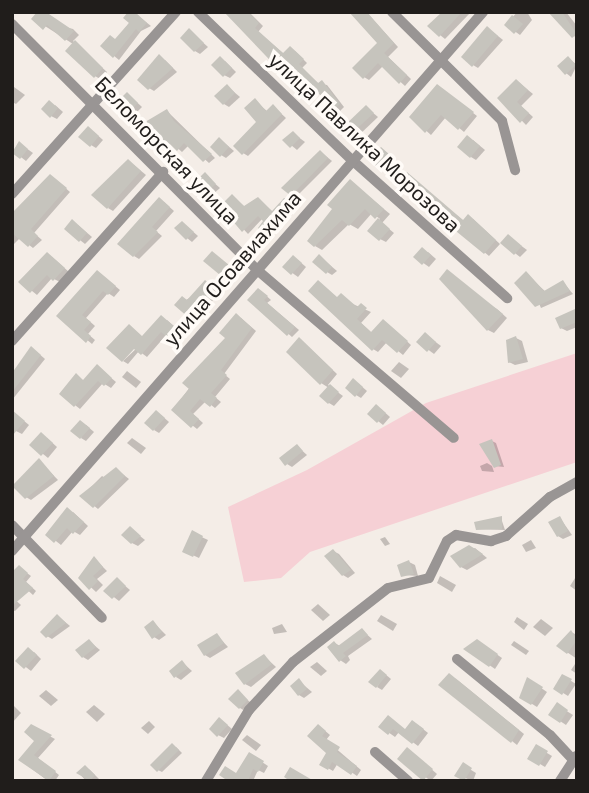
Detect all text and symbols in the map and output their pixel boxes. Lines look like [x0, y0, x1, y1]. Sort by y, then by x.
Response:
street label: улица Павлика Морозова [264, 47, 466, 237]
street label: Беломорская улица [90, 71, 244, 229]
street label: улица Осоавиахима [158, 185, 306, 351]

